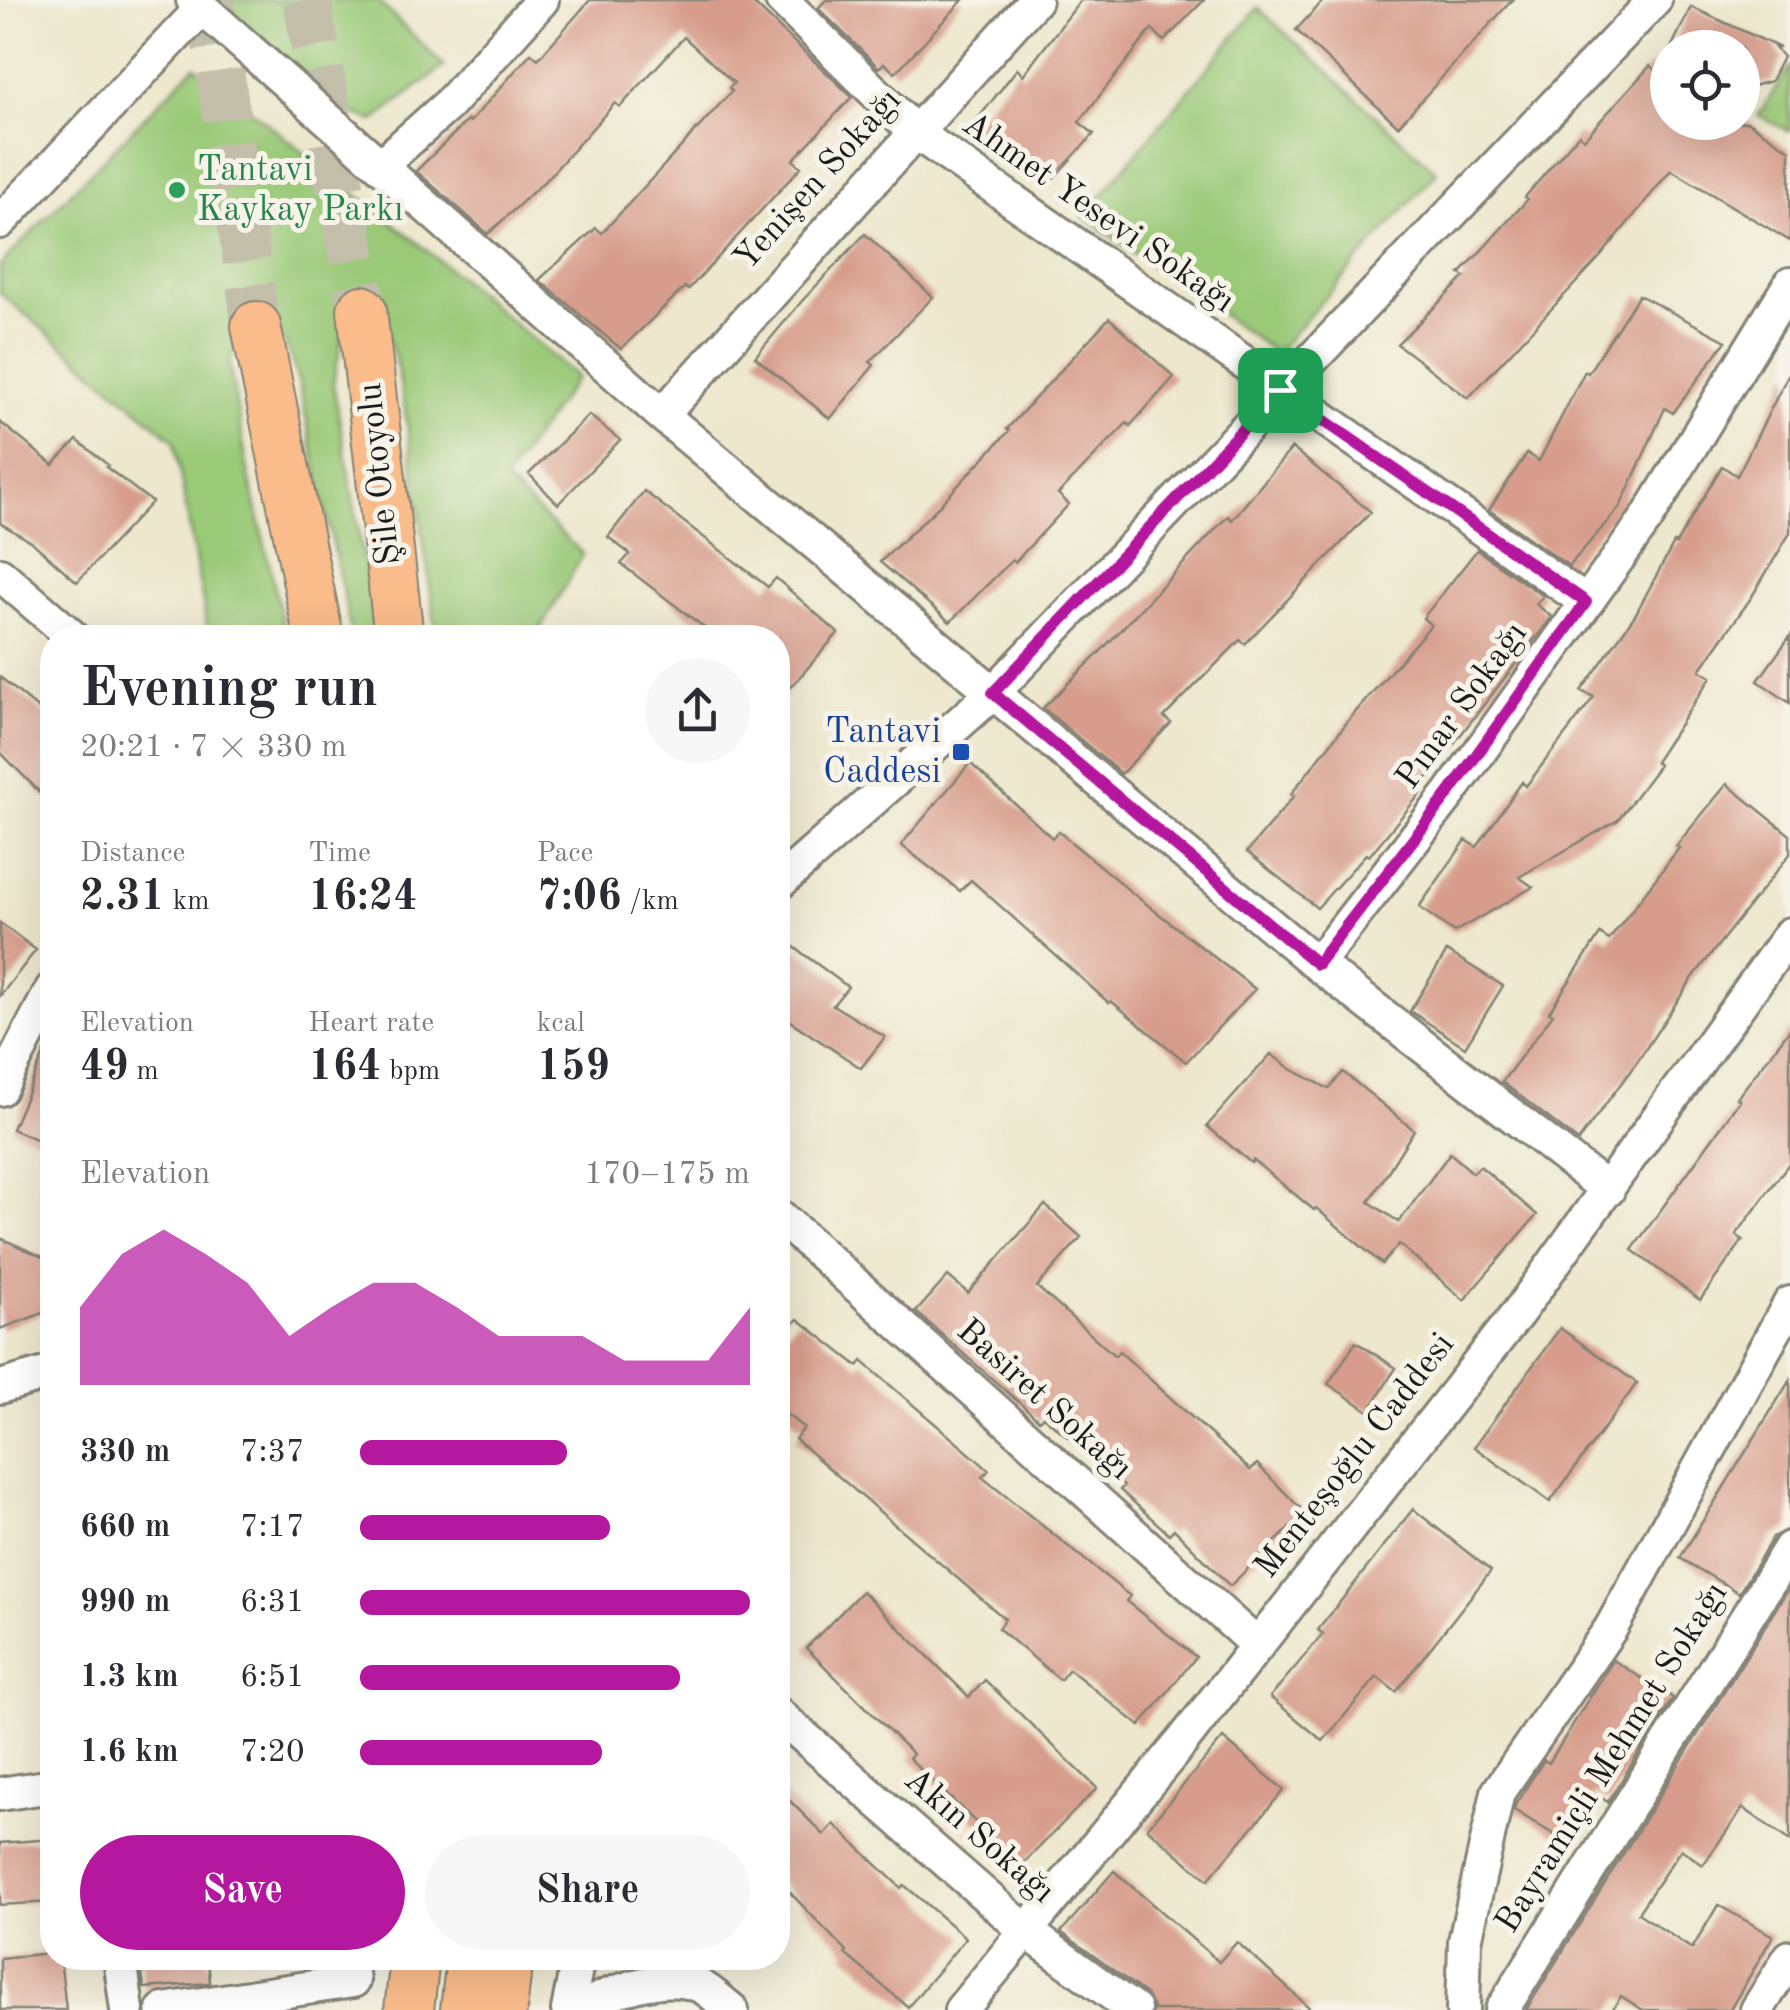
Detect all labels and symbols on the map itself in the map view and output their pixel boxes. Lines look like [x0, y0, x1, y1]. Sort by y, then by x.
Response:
street label: Yenişen Sokağı [728, 83, 908, 277]
street label: Ahmet Yesevi Sokağı [956, 106, 1240, 320]
place label: Tantavi Kaykay Parkı [197, 153, 404, 228]
marker: Tantavi Kaykay Parkı [166, 179, 188, 201]
pin [1238, 348, 1323, 433]
street label: Şile Otoyolu [353, 381, 407, 567]
street label: Pınar Sokağı [1390, 616, 1534, 796]
place label: Tantavi Caddesi [823, 715, 941, 790]
marker: Tantavi Caddesi [950, 741, 972, 763]
street label: Basiret Sokağı [950, 1313, 1138, 1487]
street label: Menteşoğlu Caddesi [1249, 1327, 1461, 1585]
street label: Bayramiçli Mehmet Sokağı [1490, 1577, 1734, 1939]
street label: Akın Sokağı [897, 1762, 1061, 1910]

